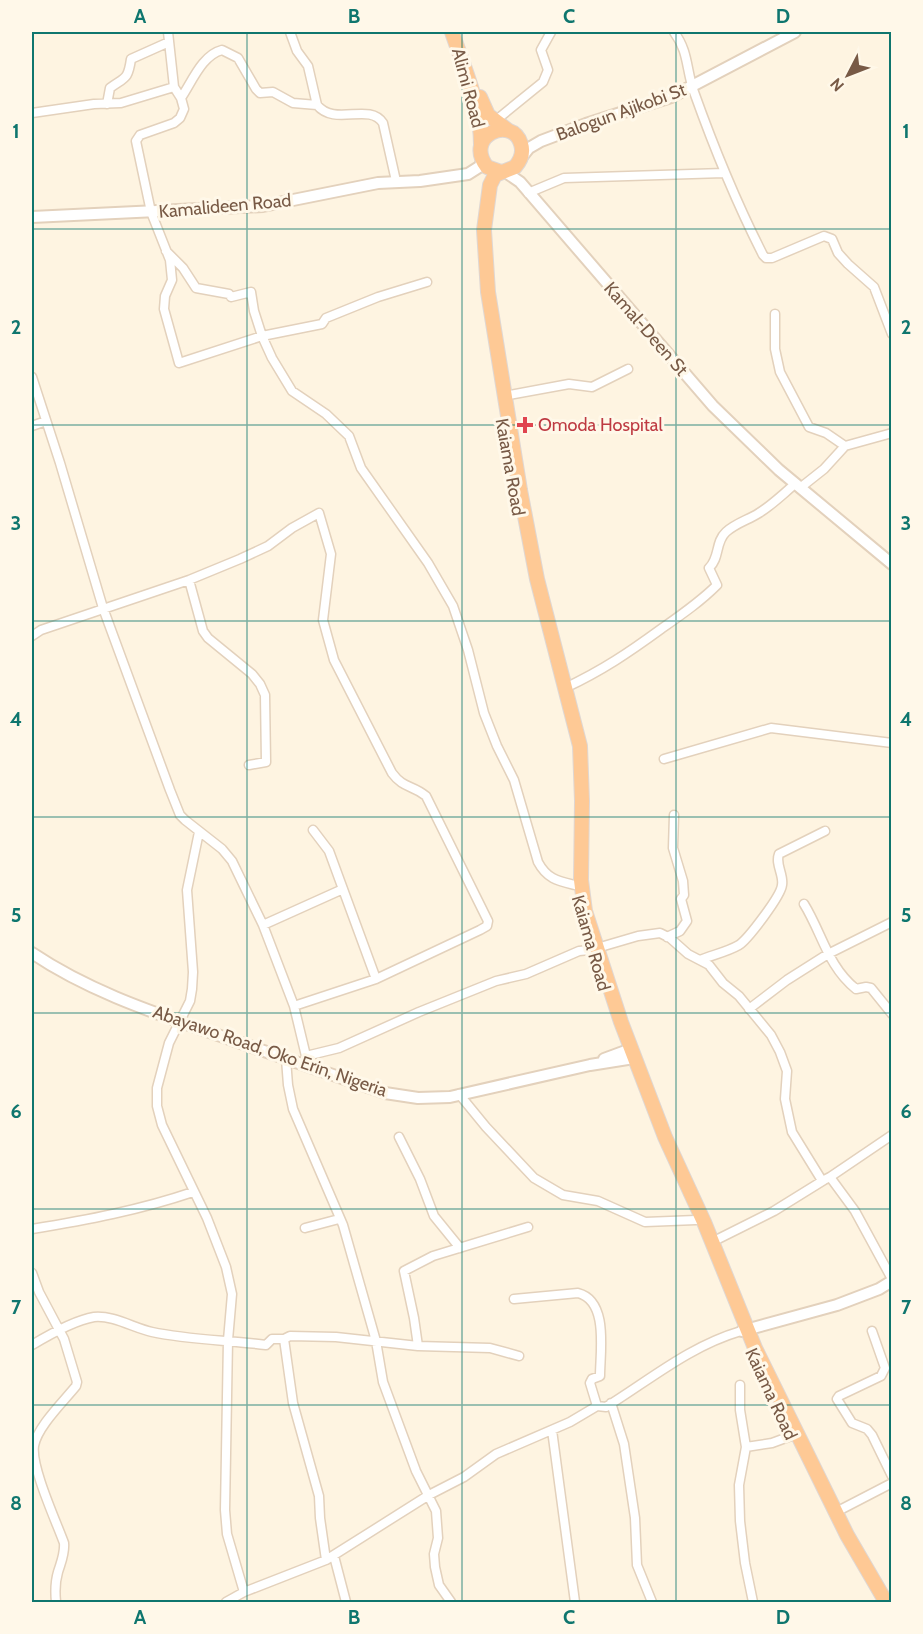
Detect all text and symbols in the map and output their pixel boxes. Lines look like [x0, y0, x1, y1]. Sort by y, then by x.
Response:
text: A [134, 4, 147, 28]
text: B [348, 4, 360, 28]
text: C [563, 4, 575, 28]
text: D [776, 4, 790, 28]
north arrow [818, 45, 878, 105]
street label: Alimi Road [447, 46, 489, 130]
text: N [826, 74, 848, 95]
street label: Balogun Ajikobi St [553, 78, 689, 146]
text: 1 [12, 119, 20, 143]
text: 1 [902, 119, 910, 143]
street label: Kamalideen Road [158, 189, 292, 223]
street label: Kamal-Deen St [599, 278, 693, 380]
text: 2 [11, 315, 21, 339]
text: 2 [901, 315, 911, 339]
place label: Omoda Hospital [538, 414, 663, 436]
street label: Kaiama Road [491, 416, 529, 518]
marker: Omoda Hospital [516, 416, 534, 434]
text: 3 [11, 511, 21, 535]
text: 3 [901, 511, 911, 535]
text: 4 [10, 707, 22, 731]
text: 4 [900, 707, 912, 731]
street label: Kaiama Road [567, 892, 615, 994]
text: 5 [11, 903, 21, 927]
text: 5 [901, 903, 911, 927]
street label: Abayawo Road, Oko Erin, Nigeria [150, 1001, 390, 1102]
text: 6 [10, 1099, 22, 1123]
text: 6 [900, 1099, 912, 1123]
text: 7 [11, 1295, 22, 1319]
text: 7 [901, 1295, 912, 1319]
street label: Kaiama Road [740, 1345, 802, 1443]
text: 8 [10, 1491, 22, 1515]
text: 8 [900, 1491, 912, 1515]
text: A [134, 1605, 147, 1629]
text: B [348, 1605, 360, 1629]
text: C [563, 1605, 575, 1629]
text: D [776, 1605, 790, 1629]

